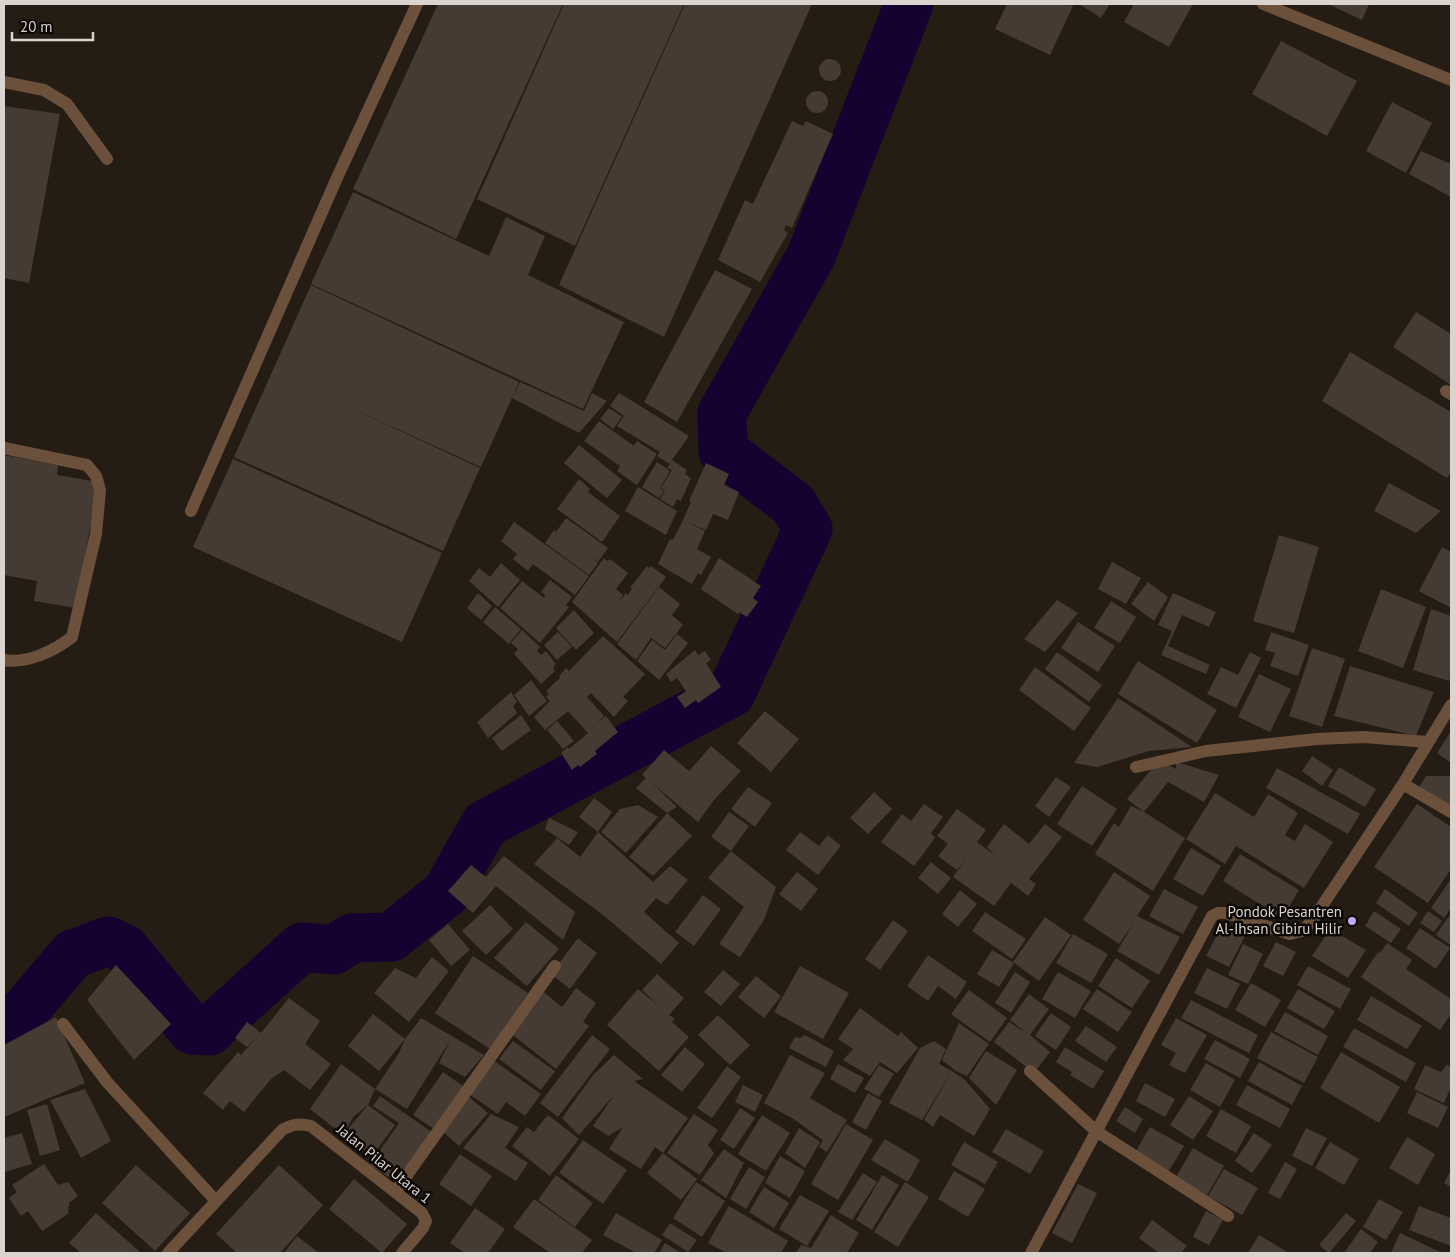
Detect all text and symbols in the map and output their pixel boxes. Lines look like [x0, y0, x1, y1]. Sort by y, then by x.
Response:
scale bar [12, 10, 94, 42]
text: 20 m [20, 17, 53, 36]
place label: Pondok Pesantren Al-Ihsan Cibiru Hilir [1215, 902, 1342, 938]
marker: Pondok Pesantren Al-Ihsan Cibiru Hilir [1346, 915, 1358, 927]
street label: Jalan Pilar Utara 1 [332, 1119, 435, 1208]

